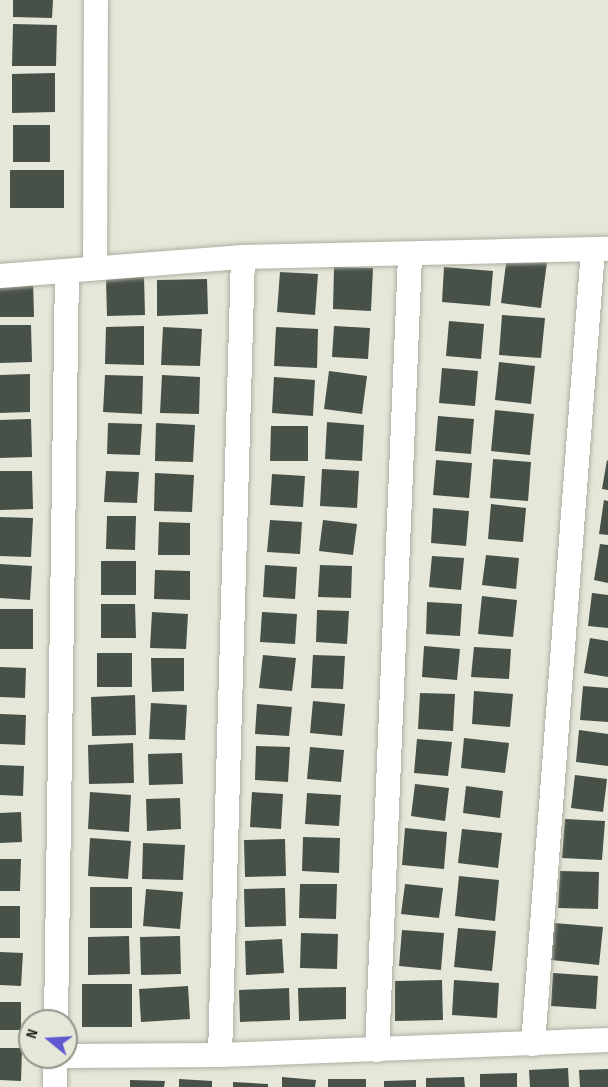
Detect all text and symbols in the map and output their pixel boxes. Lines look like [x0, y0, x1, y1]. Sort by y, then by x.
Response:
north arrow [18, 1009, 78, 1069]
text: N [22, 1027, 43, 1041]

